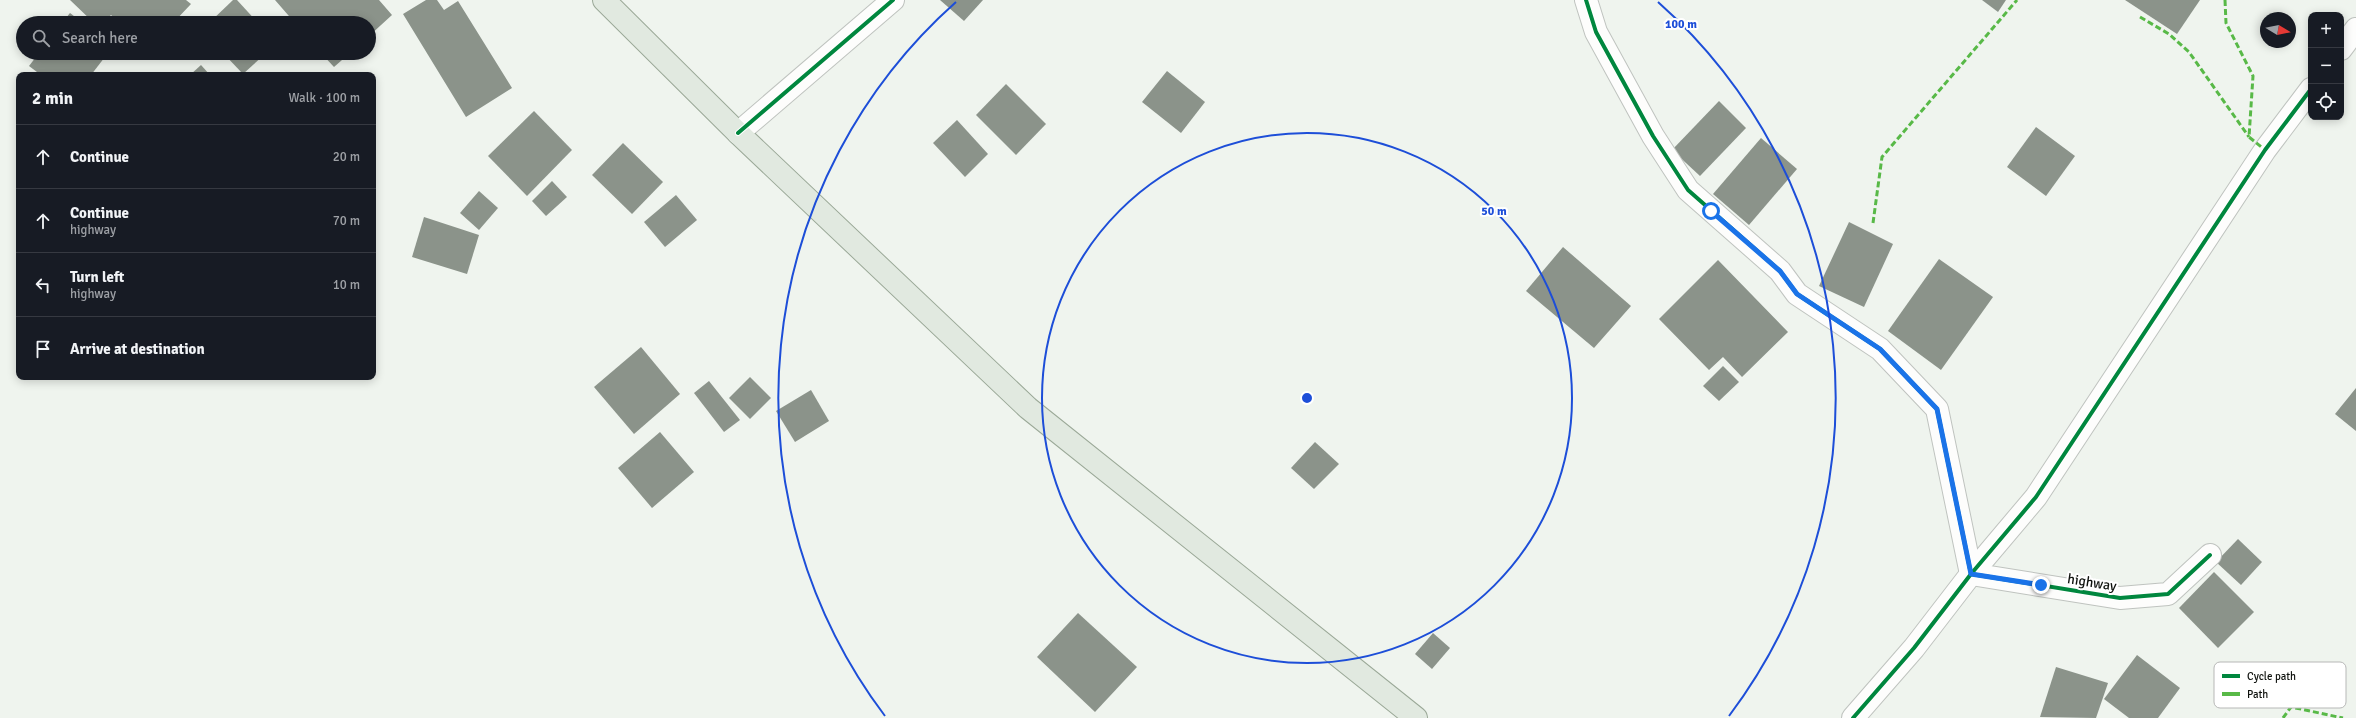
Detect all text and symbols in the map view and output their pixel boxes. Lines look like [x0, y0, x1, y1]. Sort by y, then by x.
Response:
north arrow [2260, 12, 2296, 48]
map controls [2308, 12, 2344, 120]
button: + [2308, 12, 2344, 48]
search box [16, 16, 376, 60]
text: 100 m [1665, 17, 1697, 32]
icon: search [30, 27, 52, 49]
text: Search here [62, 29, 138, 47]
button: − [2308, 48, 2344, 84]
button: locate [2308, 84, 2344, 120]
text: 2 min [32, 88, 73, 109]
text: Walk · 100 m [289, 90, 360, 106]
icon: ahead [32, 146, 54, 168]
text: Continue [70, 148, 129, 166]
text: 20 m [333, 149, 360, 165]
route start [1702, 202, 1720, 220]
text: Continue [70, 204, 129, 222]
text: 50 m [1481, 204, 1507, 219]
icon: ahead [32, 210, 54, 232]
text: 70 m [333, 213, 360, 229]
text: highway [70, 222, 116, 238]
text: Turn left [70, 268, 124, 286]
icon: left [32, 274, 54, 296]
text: 10 m [333, 277, 360, 293]
text: highway [70, 286, 116, 302]
icon: arrive [32, 338, 54, 360]
text: Arrive at destination [70, 340, 205, 358]
centre of rings [1300, 391, 1314, 405]
street label: highway [2066, 570, 2118, 595]
route end [2032, 576, 2050, 594]
legend [2214, 662, 2346, 708]
text: Cycle path [2247, 670, 2296, 683]
text: Path [2247, 688, 2268, 701]

